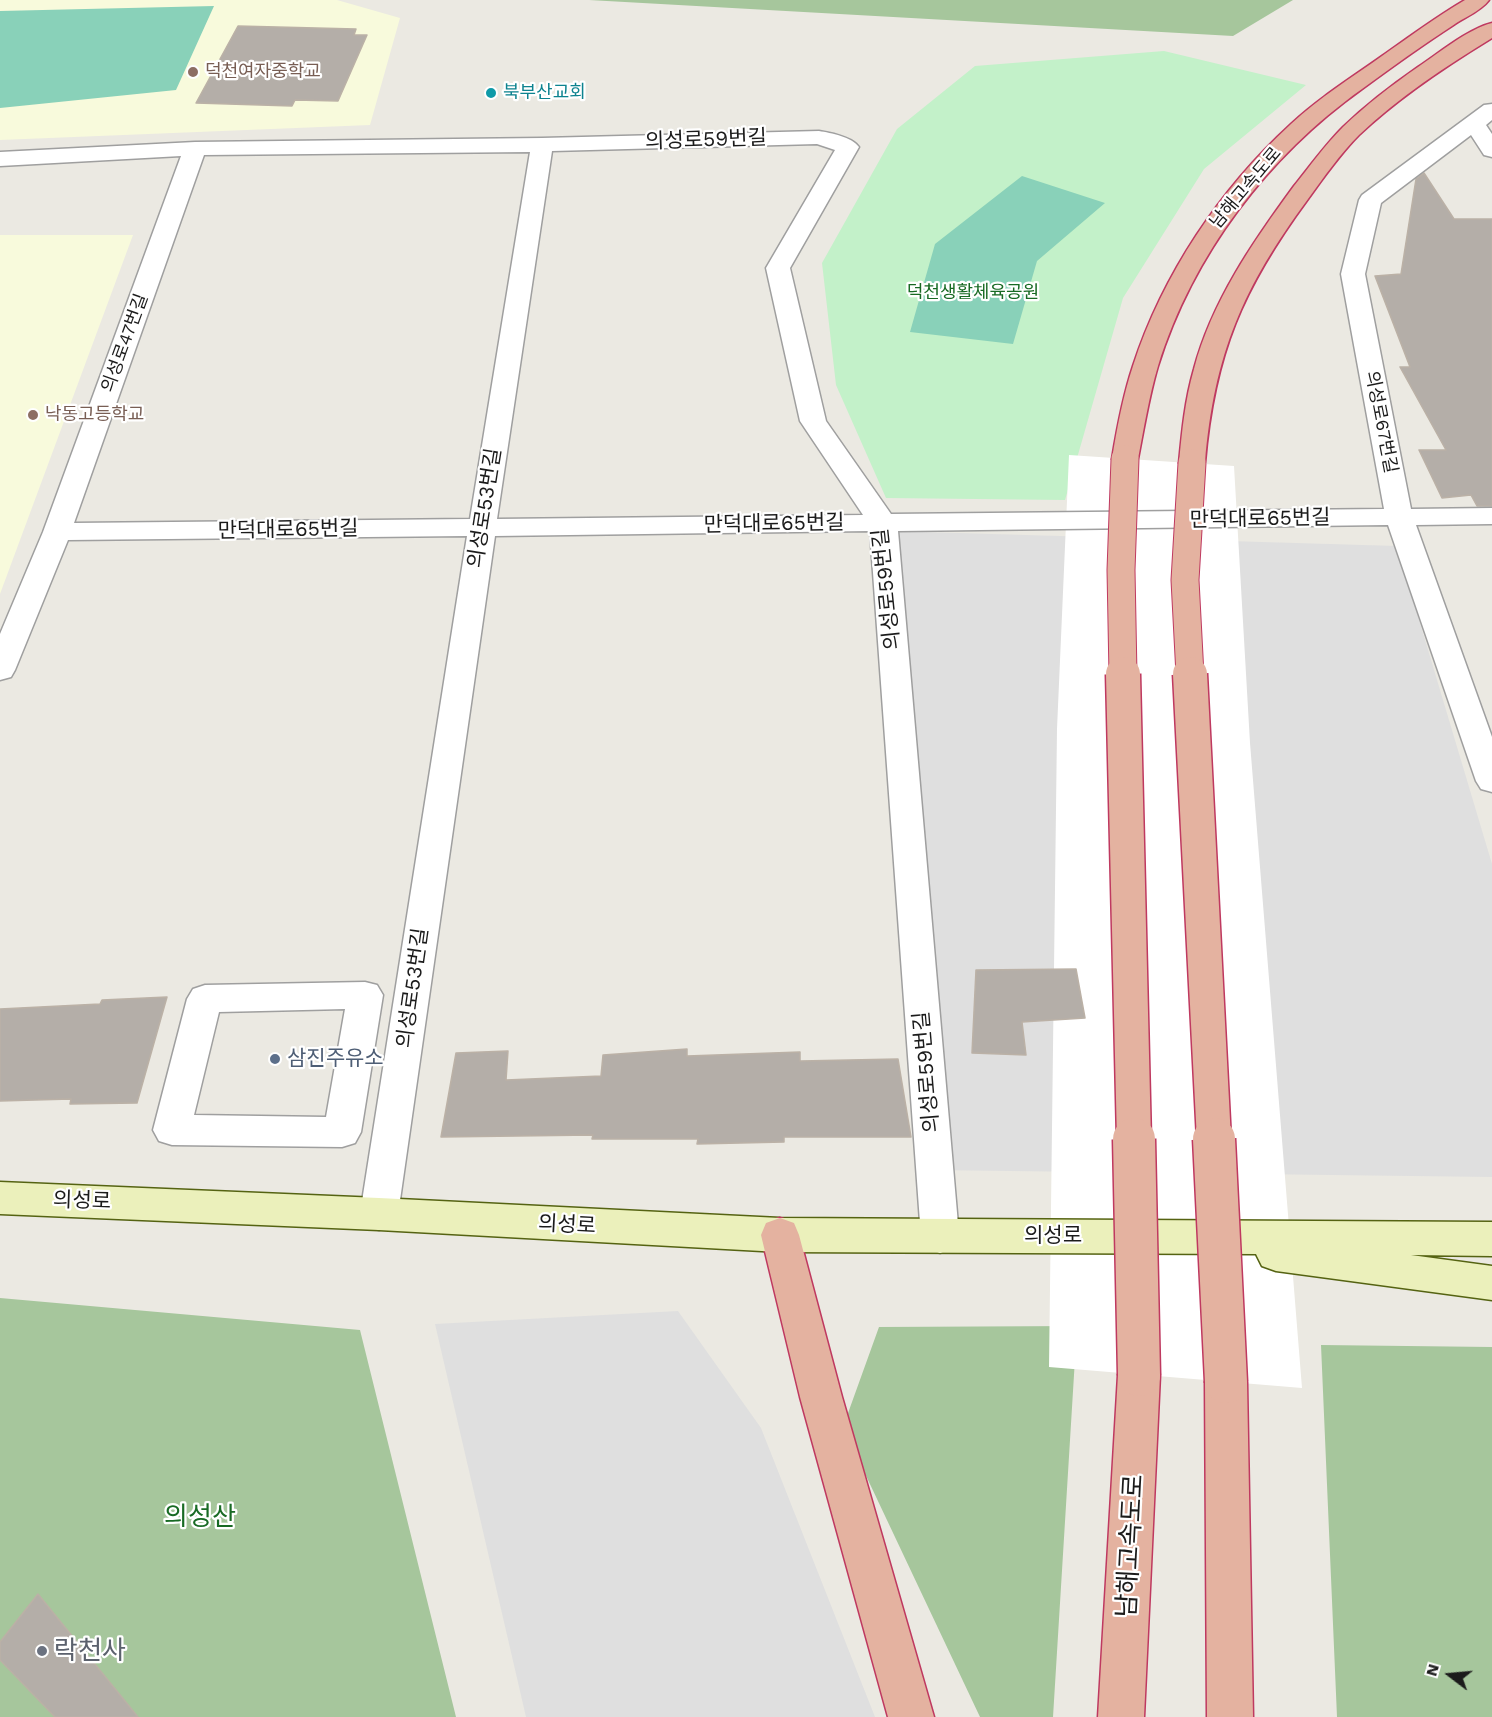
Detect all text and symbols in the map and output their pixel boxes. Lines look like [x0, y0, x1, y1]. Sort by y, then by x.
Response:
place label: 덕천여자중학교 [205, 61, 321, 83]
marker: 덕천여자중학교 [186, 65, 200, 79]
place label: 북부산교회 [503, 82, 586, 104]
marker: 북부산교회 [484, 86, 498, 100]
street label: 의성로59번길 [645, 125, 767, 155]
street label: 남해고속도로 [1206, 143, 1286, 233]
park label: 덕천생활체육공원 [907, 282, 1039, 304]
street label: 의성로47번길 [97, 291, 153, 395]
street label: 의성로67번길 [1361, 369, 1401, 475]
place label: 낙동고등학교 [45, 404, 144, 426]
marker: 낙동고등학교 [26, 408, 40, 422]
street label: 의성로53번길 [463, 446, 507, 570]
street label: 만덕대로65번길 [1189, 505, 1331, 533]
street label: 만덕대로65번길 [703, 510, 845, 538]
street label: 만덕대로65번길 [217, 516, 359, 544]
street label: 의성로59번길 [868, 527, 906, 651]
street label: 의성로53번길 [392, 926, 434, 1050]
street label: 의성로59번길 [909, 1010, 945, 1134]
place label: 삼진주유소 [287, 1046, 384, 1072]
marker: 삼진주유소 [268, 1052, 282, 1066]
street label: 의성로 [53, 1187, 111, 1215]
street label: 의성로 [537, 1211, 597, 1239]
street label: 의성로 [1024, 1223, 1082, 1249]
street label: 남해고속도로 [1112, 1474, 1150, 1618]
park label: 의성산 [164, 1501, 236, 1533]
place label: 락천사 [54, 1635, 126, 1667]
marker: 락천사 [35, 1644, 49, 1658]
north arrow [1420, 1645, 1480, 1705]
text: N [1421, 1662, 1443, 1678]

